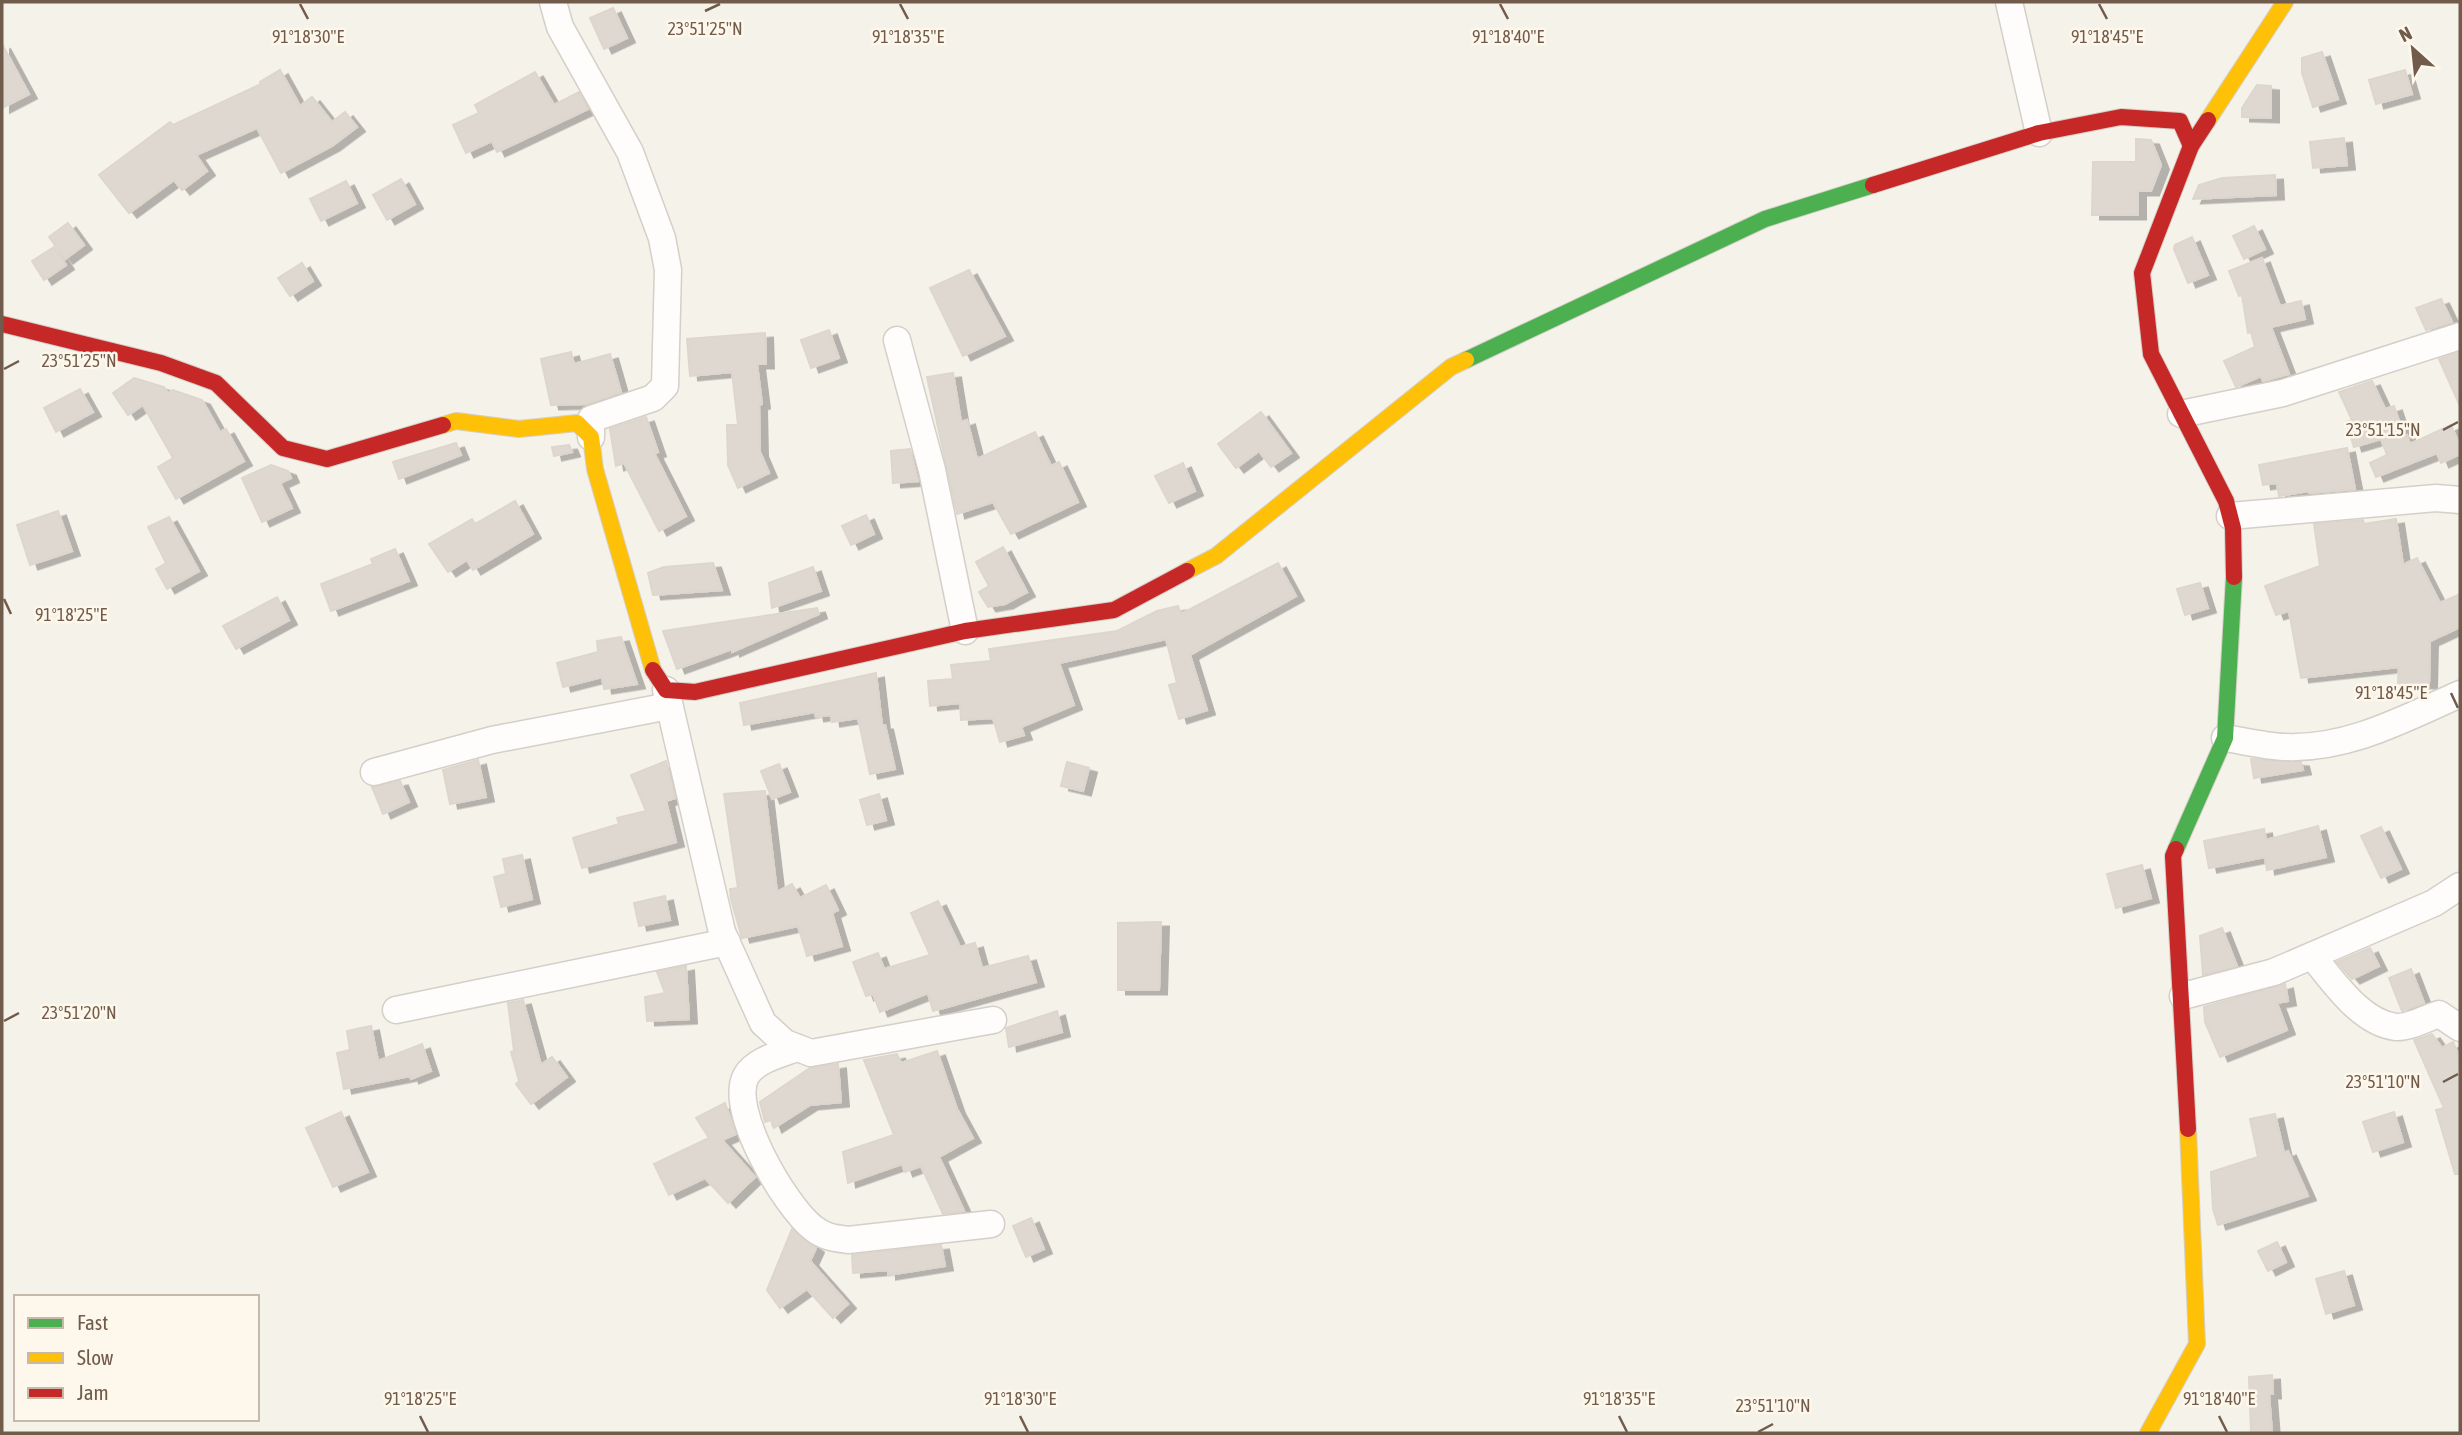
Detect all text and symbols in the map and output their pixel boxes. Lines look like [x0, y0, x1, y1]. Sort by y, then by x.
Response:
north arrow [2378, 14, 2448, 84]
text: 23°51'25"N [667, 18, 743, 39]
text: N [2395, 22, 2415, 46]
text: 91°18'30"E [272, 26, 344, 47]
text: 91°18'35"E [872, 26, 944, 47]
text: 91°18'40"E [1472, 26, 1544, 47]
text: 91°18'45"E [2071, 26, 2143, 47]
text: 23°51'25"N [41, 350, 117, 371]
text: 23°51'15"N [2345, 419, 2421, 440]
text: 91°18'25"E [35, 604, 107, 625]
text: 91°18'45"E [2355, 682, 2427, 703]
text: 23°51'20"N [41, 1002, 117, 1023]
text: 23°51'10"N [2345, 1071, 2421, 1092]
legend [14, 1295, 259, 1421]
text: Fast [77, 1310, 108, 1334]
text: Slow [77, 1345, 114, 1369]
text: Jam [77, 1380, 109, 1404]
text: 91°18'25"E [384, 1388, 456, 1409]
text: 91°18'30"E [984, 1388, 1056, 1409]
text: 91°18'35"E [1583, 1388, 1655, 1409]
text: 91°18'40"E [2183, 1388, 2255, 1409]
text: 23°51'10"N [1735, 1395, 1811, 1416]

